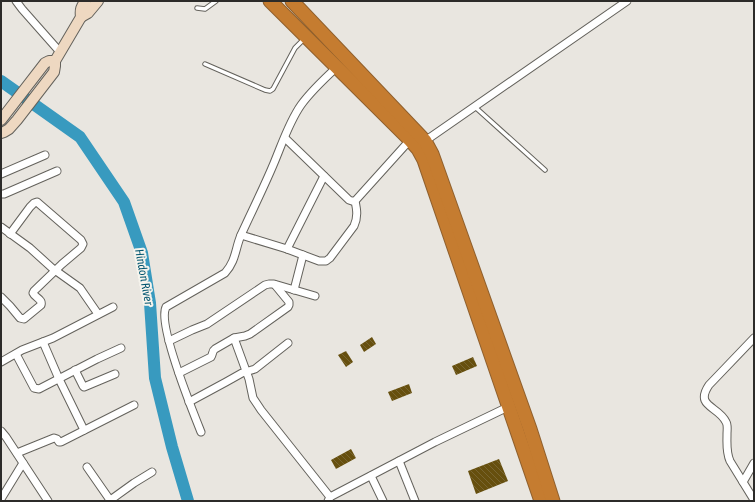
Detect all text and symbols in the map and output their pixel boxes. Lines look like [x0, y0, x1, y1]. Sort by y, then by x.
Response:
water label: Hindon River [132, 248, 156, 307]

